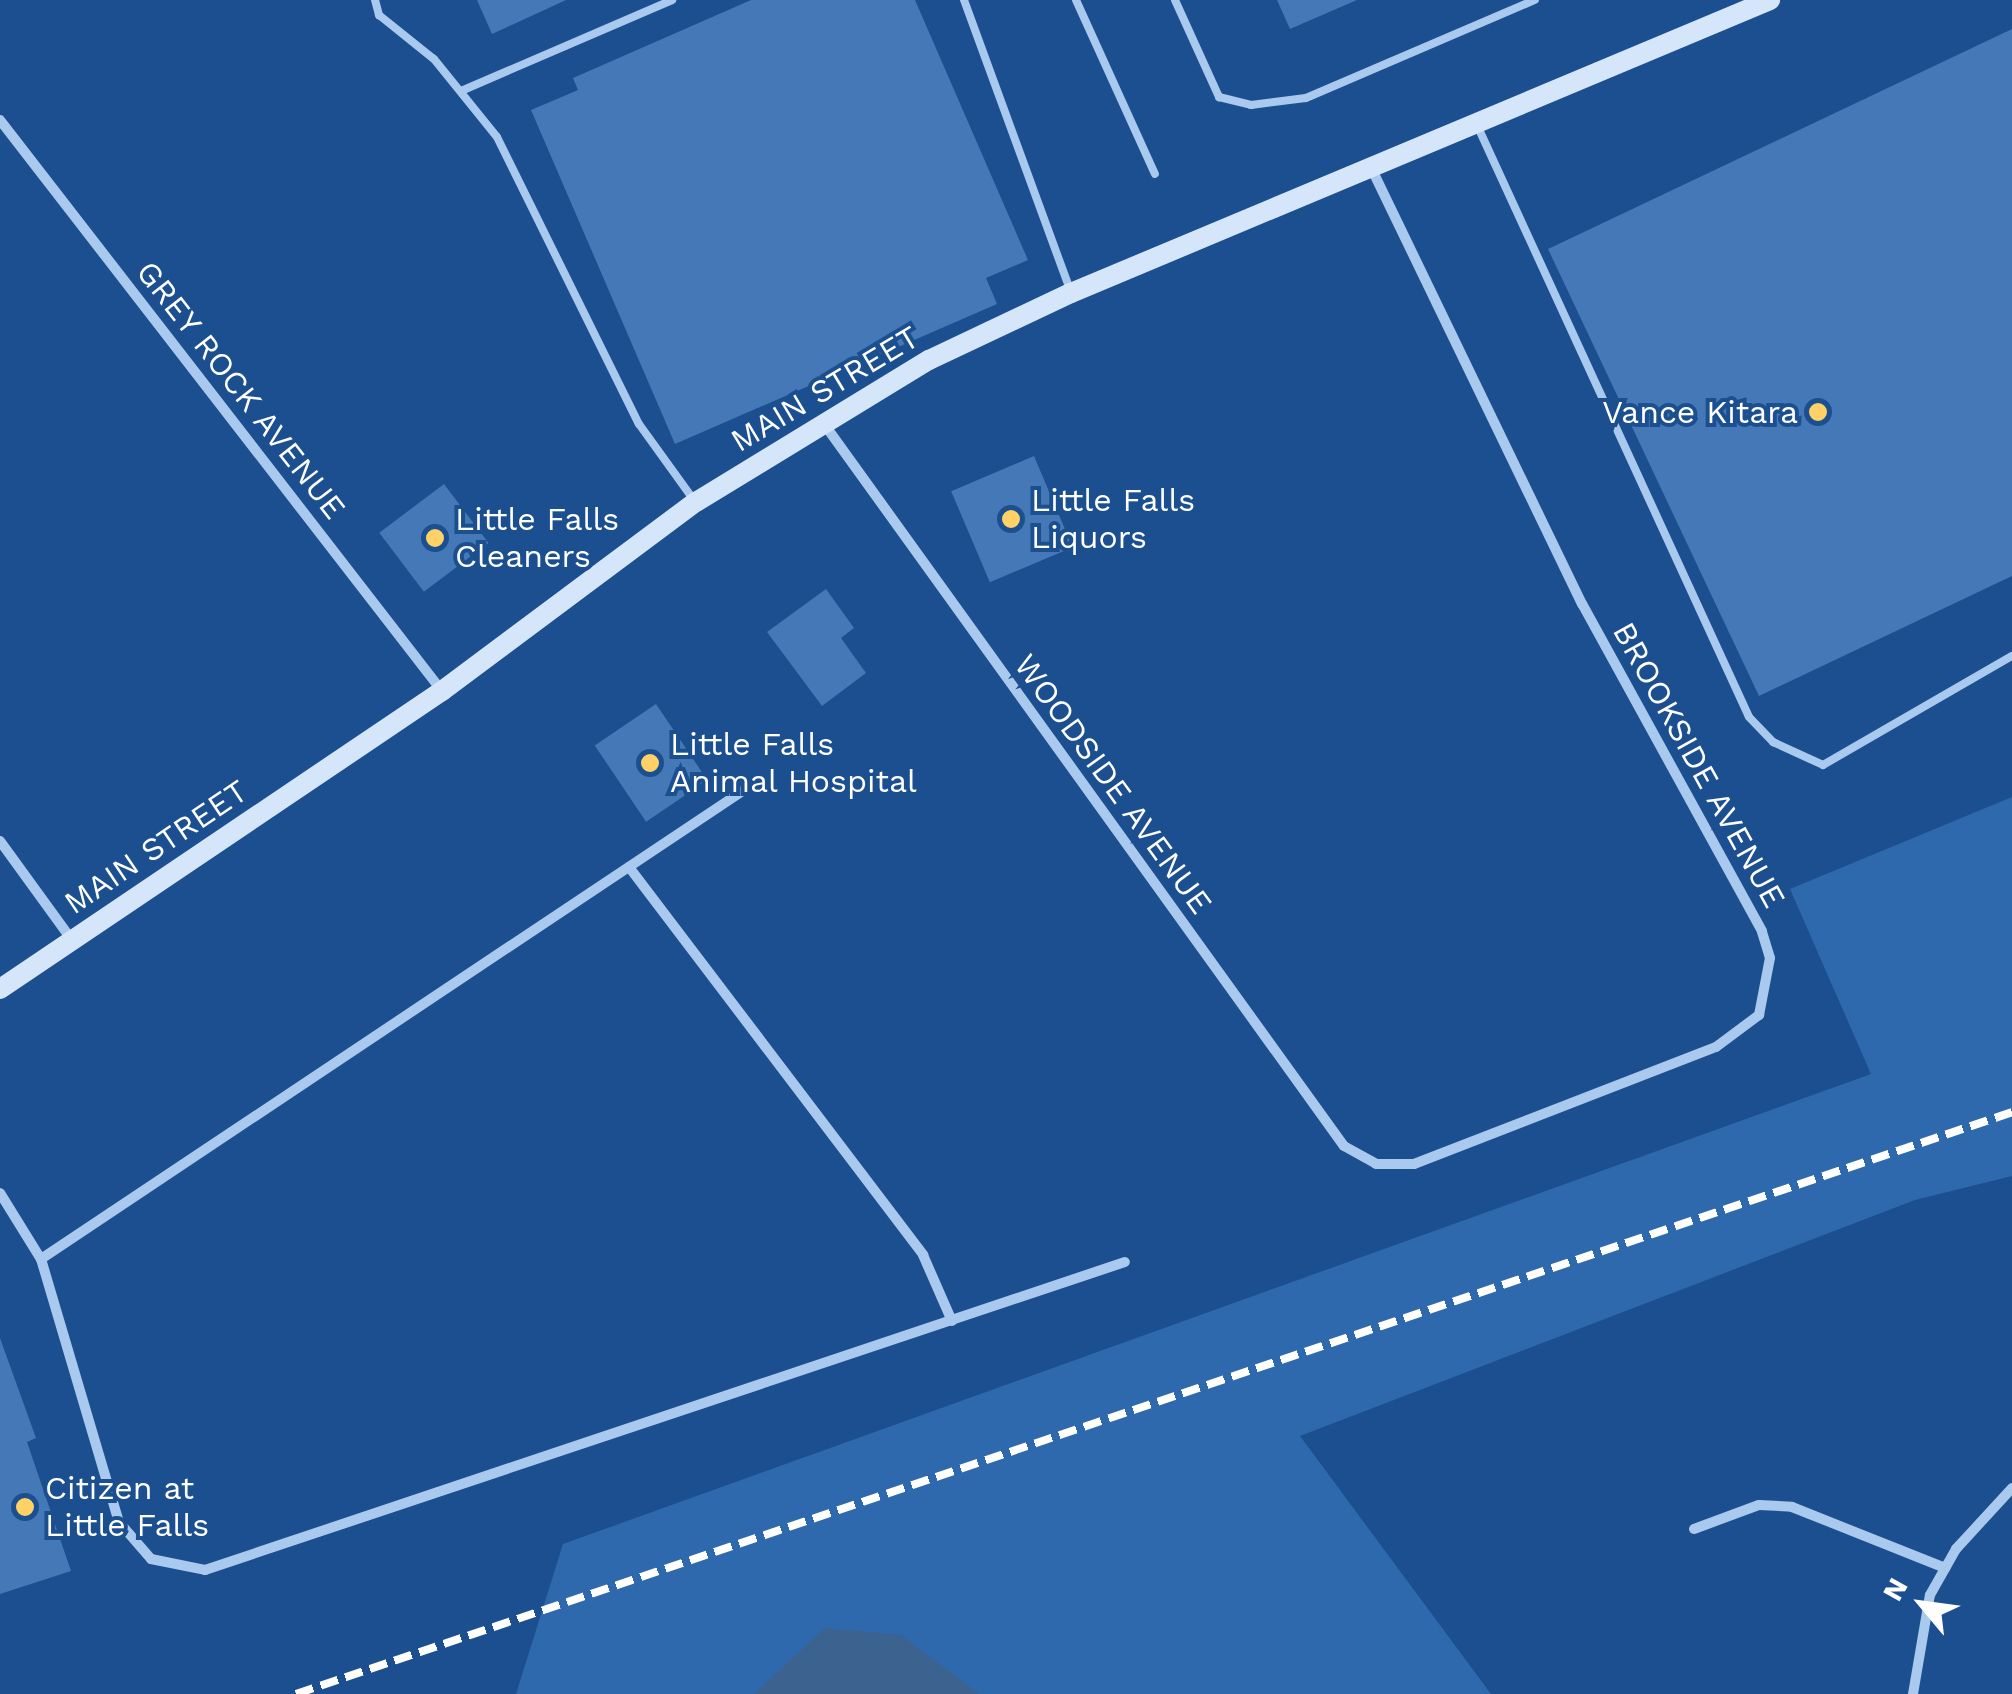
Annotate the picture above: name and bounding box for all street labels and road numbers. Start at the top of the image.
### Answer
street label: GREY ROCK AVENUE [127,252,355,528]
street label: MAIN STREET [724,318,926,460]
street label: BROOKSIDE AVENUE [1604,615,1794,915]
street label: WOODSIDE AVENUE [1006,646,1220,922]
street label: MAIN STREET [57,772,255,922]

